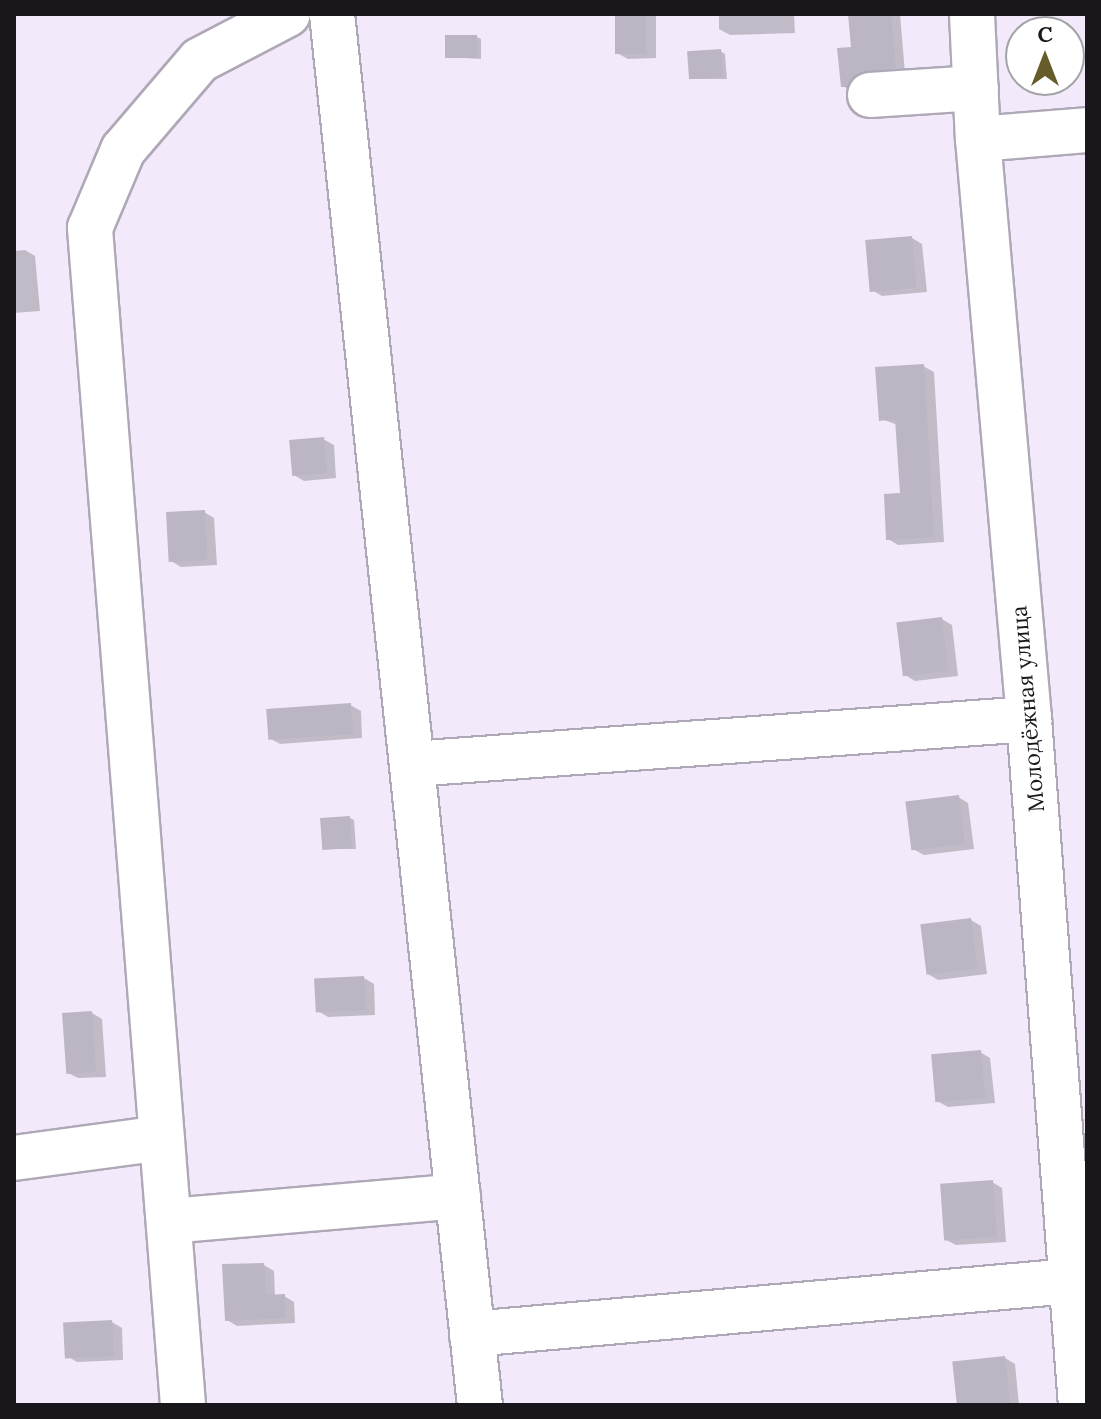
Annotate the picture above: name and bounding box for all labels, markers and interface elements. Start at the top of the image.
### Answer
north arrow [1005,16,1085,96]
text: С [1037,20,1053,48]
street label: Молодёжная улица [1006,605,1050,813]

